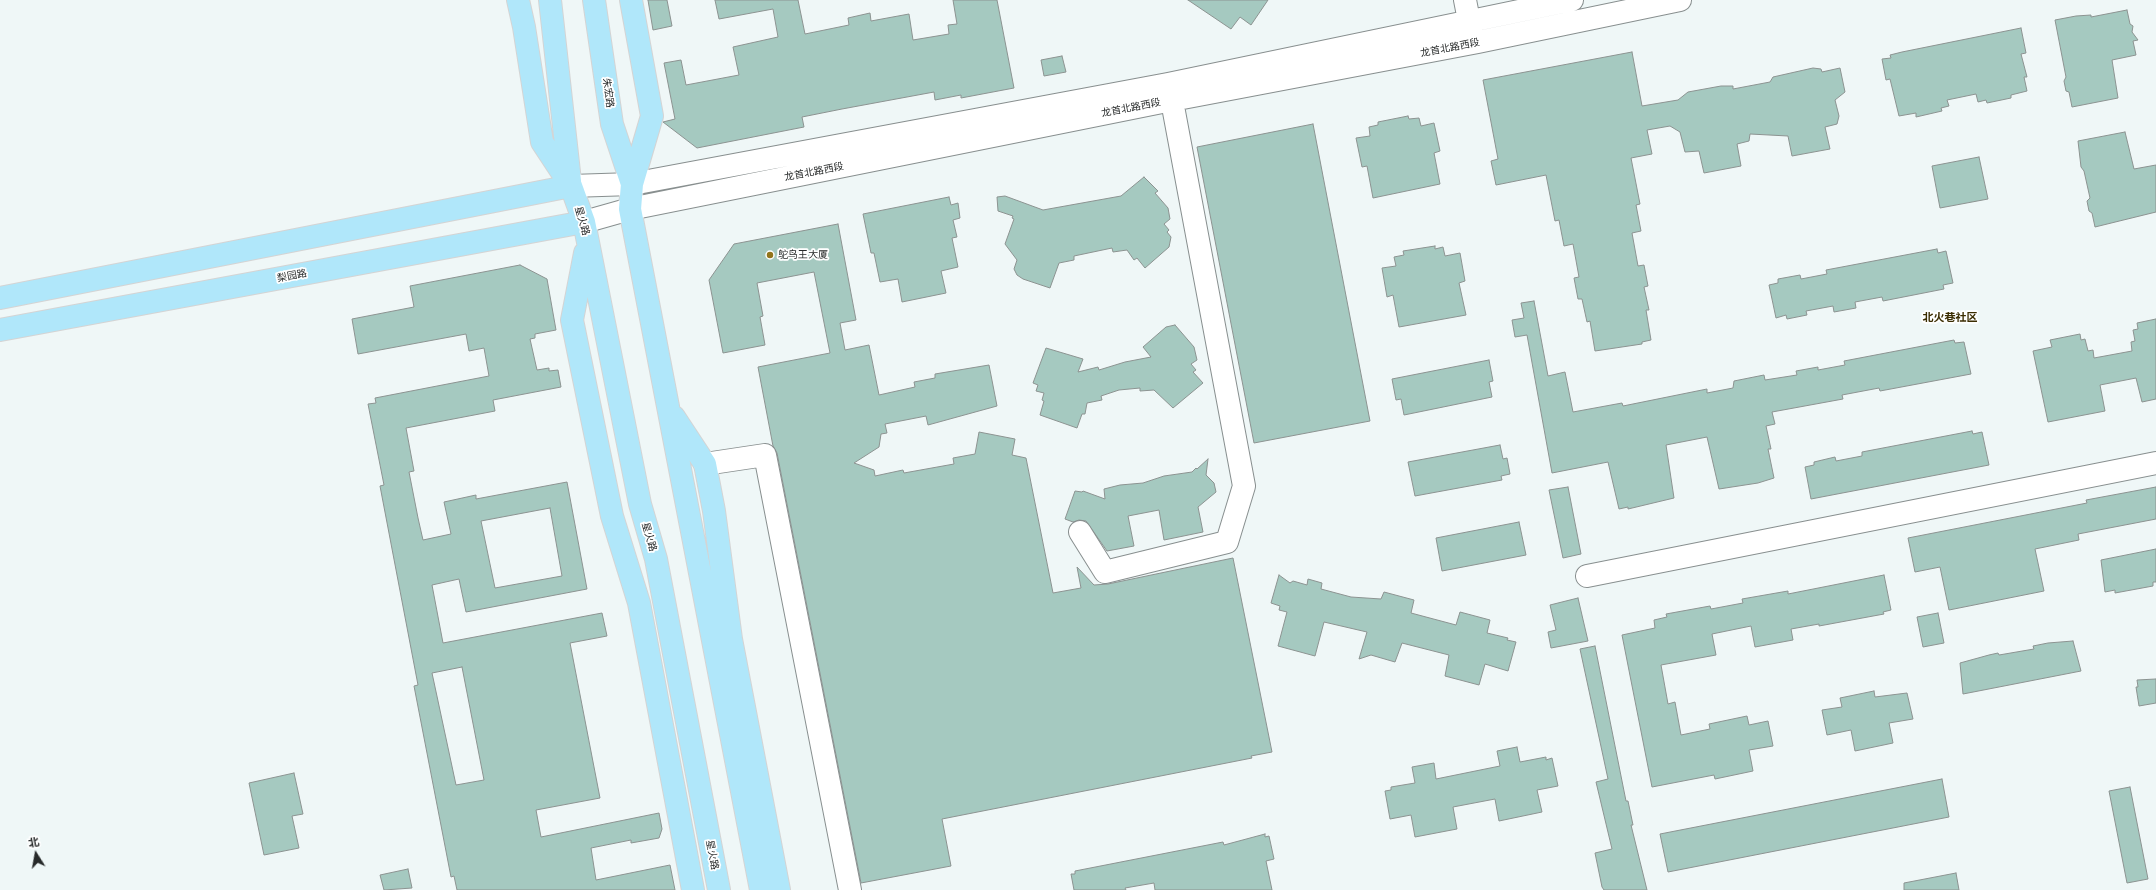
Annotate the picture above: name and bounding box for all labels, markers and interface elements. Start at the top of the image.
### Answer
street label: 龙首北路西段 [1419,36,1481,60]
street label: 朱宏路 [600,77,616,109]
street label: 龙首北路西段 [1100,96,1162,120]
street label: 龙首北路西段 [783,160,845,184]
street label: 星火路 [572,205,592,237]
place label: 鸵鸟王大厦 [778,249,828,261]
marker: 鸵鸟王大厦 [765,250,775,260]
street label: 梨园路 [276,267,308,285]
district label: 北火巷社区 [1923,311,1977,325]
street label: 星火路 [639,521,659,553]
north arrow [16,834,56,874]
text: 北 [27,834,40,850]
street label: 星火路 [703,839,721,871]

